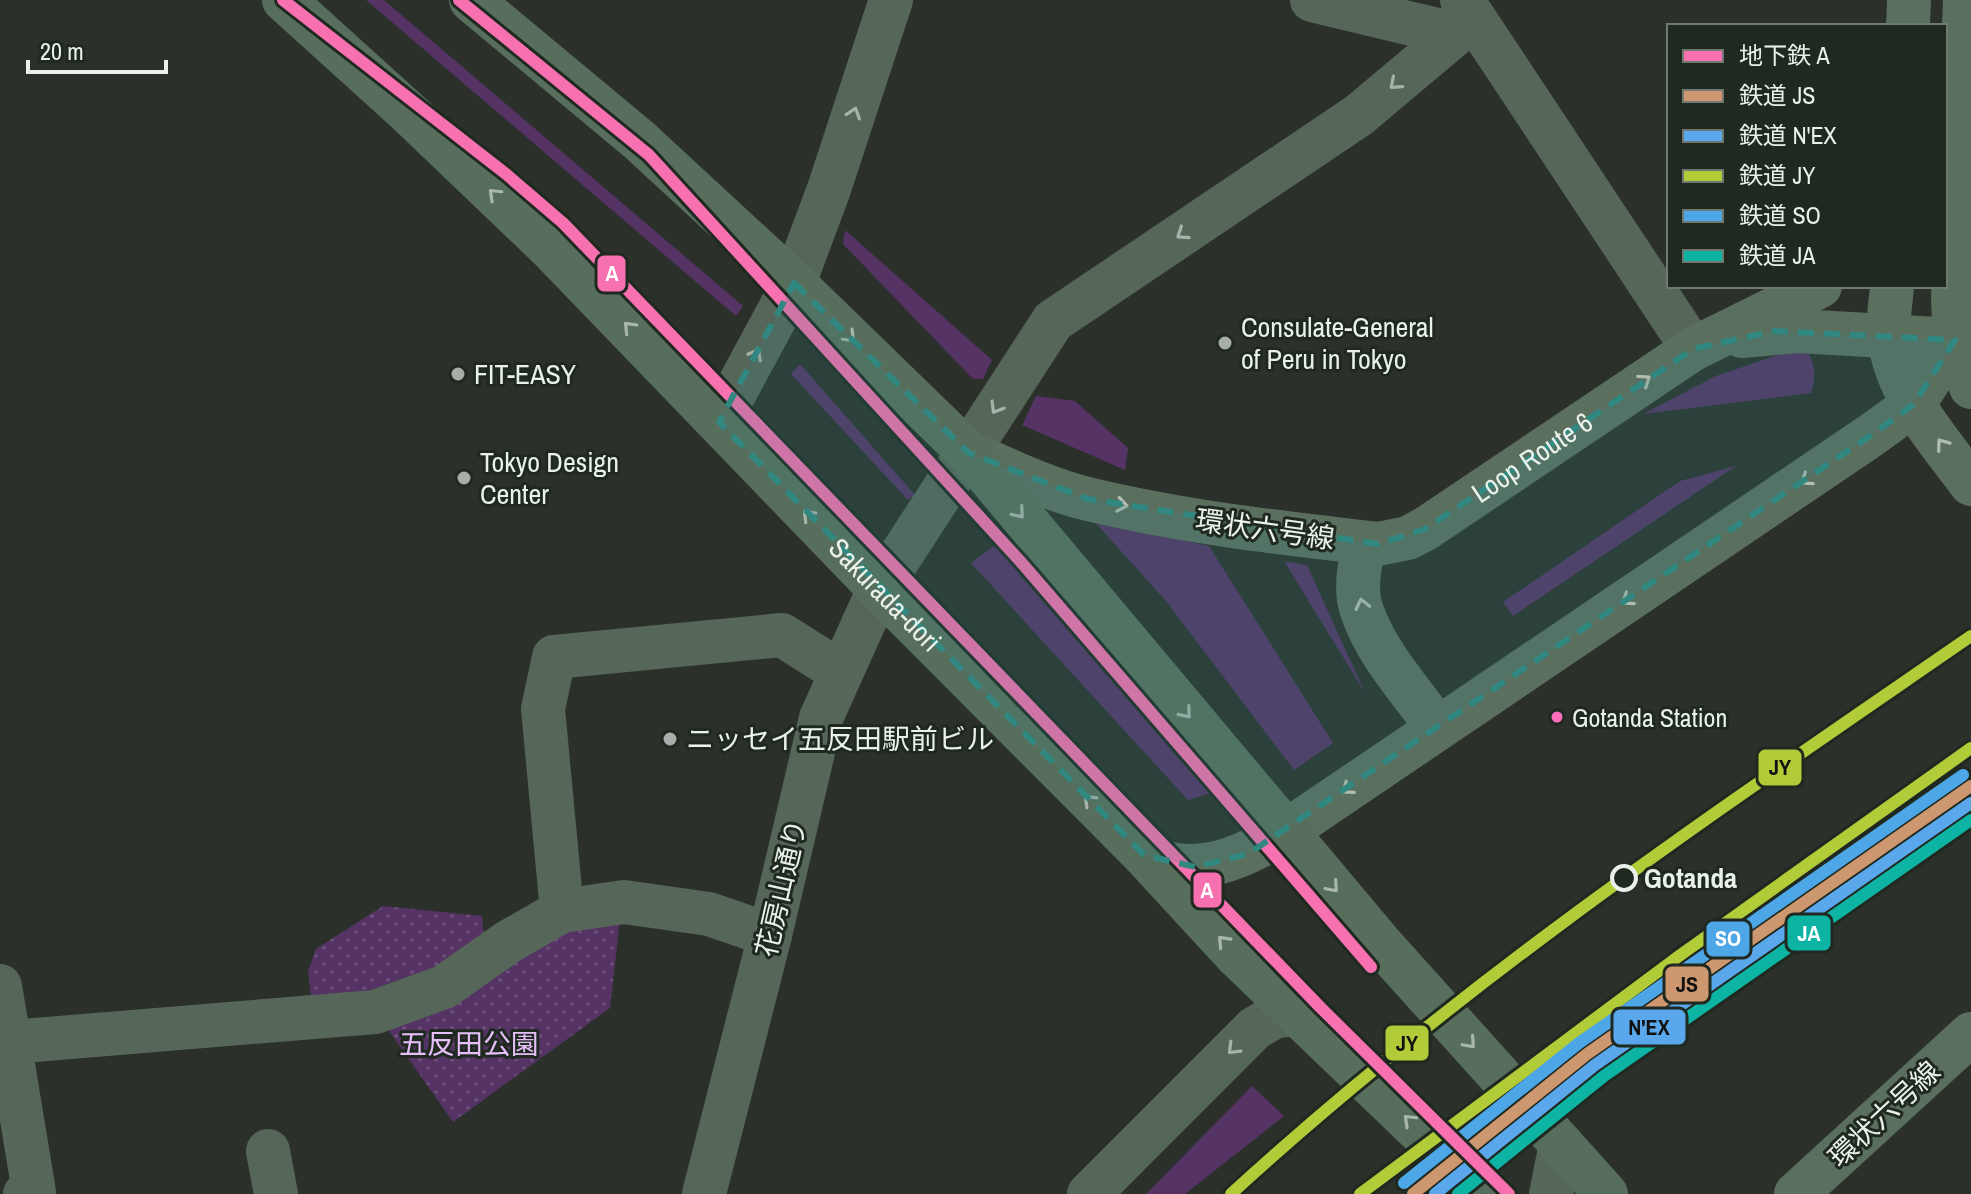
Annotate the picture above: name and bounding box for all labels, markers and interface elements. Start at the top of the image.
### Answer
scale bar [28,24,166,74]
legend [1667,24,1947,288]
text: 20 m [40,35,84,67]
text: 地下鉄 A [1739,39,1830,71]
one-way arrow [1389,75,1404,89]
text: 鉄道 JS [1739,79,1815,111]
one-way arrow [845,107,861,121]
text: 鉄道 N'EX [1739,119,1838,151]
text: 鉄道 JY [1739,159,1815,191]
one-way arrow [489,188,503,203]
text: 鉄道 SO [1739,199,1821,231]
one-way arrow [1177,224,1191,239]
text: 鉄道 JA [1739,239,1816,271]
line badge: A [596,254,627,293]
text: A [605,258,619,288]
place label: Consulate-General of Peru in Tokyo [1241,308,1434,378]
one-way arrow [624,322,638,336]
one-way arrow [841,328,855,342]
marker: Consulate-General of Peru in Tokyo [1216,334,1234,352]
one-way arrow [747,347,762,362]
place label: FIT-EASY [474,355,577,393]
marker: FIT-EASY [449,365,467,383]
one-way arrow [1637,375,1651,390]
one-way arrow [991,399,1006,414]
street label: Loop Route 6 [1464,403,1600,511]
one-way arrow [1937,439,1952,453]
place label: Tokyo Design Center [480,443,619,513]
marker: Tokyo Design Center [455,469,473,487]
one-way arrow [1800,470,1814,485]
one-way arrow [1115,496,1129,513]
street label: 環状六号線 [1193,500,1337,558]
one-way arrow [1009,504,1024,518]
one-way arrow [803,510,817,524]
street label: Sakurada-dori [821,529,950,660]
one-way arrow [1621,590,1636,605]
one-way arrow [1354,597,1371,611]
place label: Gotanda Station [1572,700,1727,735]
one-way arrow [1176,704,1191,718]
marker: Gotanda Station [1549,709,1565,725]
place label: ニッセイ五反田駅前ビル [686,720,994,758]
marker: ニッセイ五反田駅前ビル [661,730,679,748]
line badge: JY [1757,748,1803,787]
text: JY [1769,752,1792,782]
one-way arrow [1342,779,1356,794]
one-way arrow [1084,795,1098,809]
street label: 花房山通り [747,816,815,960]
place label: Gotanda [1644,859,1737,897]
marker: Gotanda [1611,865,1637,891]
line badge: A [1192,871,1223,909]
text: A [1200,875,1214,905]
one-way arrow [1323,878,1338,893]
line badge: JA [1786,914,1832,952]
text: JA [1797,918,1821,948]
line badge: SO [1705,920,1751,958]
text: SO [1715,923,1741,953]
one-way arrow [1219,935,1233,950]
line badge: JS [1664,965,1710,1003]
text: JS [1676,969,1698,999]
line badge: N'EX [1612,1008,1687,1046]
text: N'EX [1628,1012,1671,1042]
line badge: JY [1384,1024,1430,1062]
park label: 五反田公園 [399,1025,539,1063]
text: JY [1396,1028,1419,1058]
one-way arrow [1460,1033,1474,1048]
one-way arrow [1228,1040,1242,1054]
street label: 環状六号線 [1820,1052,1948,1176]
one-way arrow [1404,1115,1418,1130]

